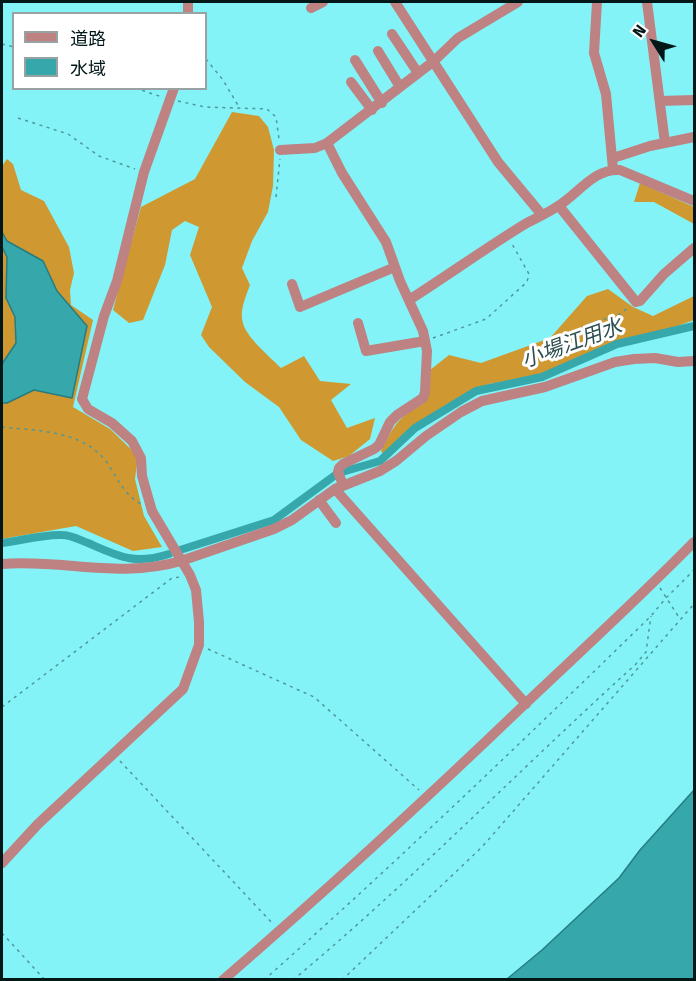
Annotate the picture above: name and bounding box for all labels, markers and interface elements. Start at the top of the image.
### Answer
legend [12,12,207,90]
north arrow [624,12,684,72]
text: N [628,21,650,41]
text: 道路 [70,28,106,50]
text: 水域 [70,58,106,80]
water label: 小場江用水 [518,314,626,374]

